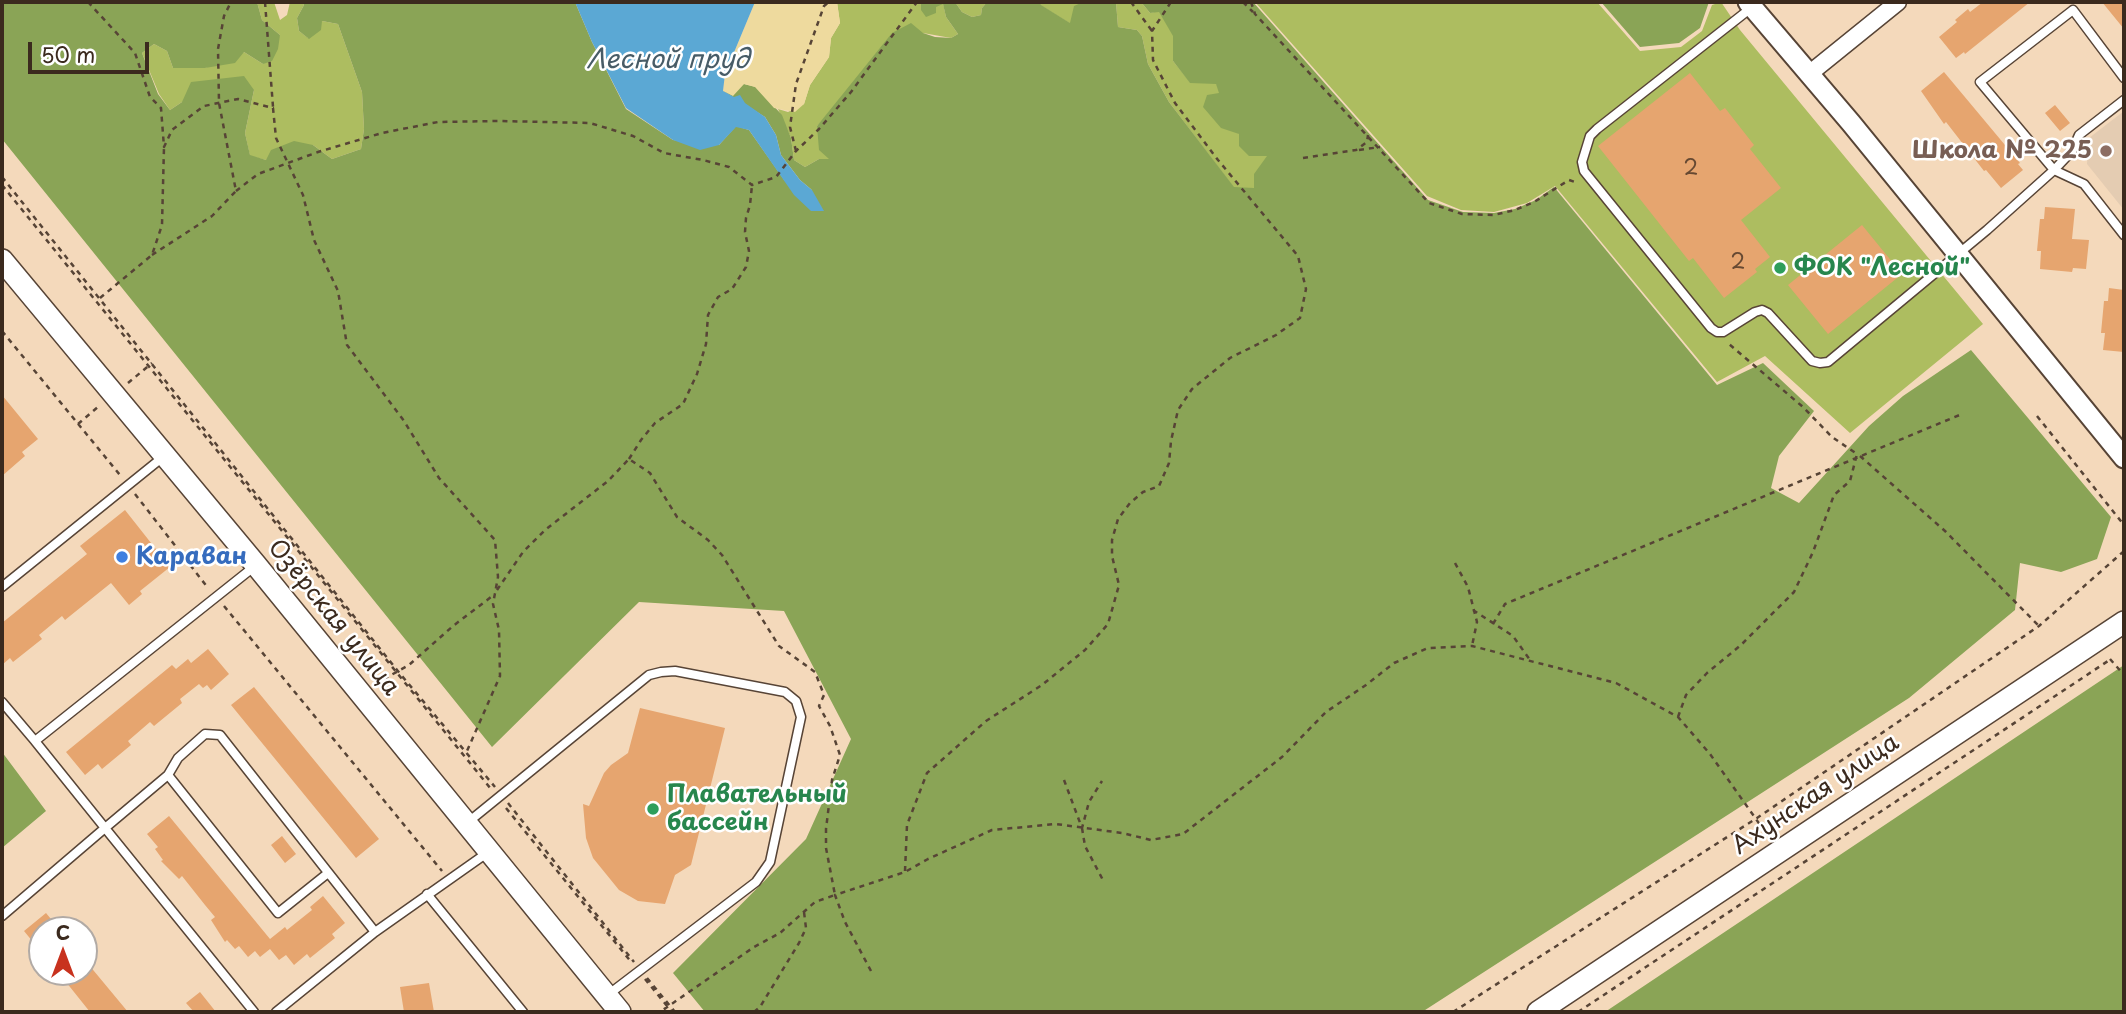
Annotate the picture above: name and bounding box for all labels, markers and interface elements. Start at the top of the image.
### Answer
scale bar [32,28,152,72]
text: 50 m [41,38,95,70]
water label: Лесной пруд [586,45,750,77]
place label: Школа № 225 [1912,137,2092,165]
marker: Школа № 225 [2098,143,2114,159]
house number: 2 [1684,156,1698,182]
house number: 2 [1731,250,1745,276]
place label: ФОК "Лесной" [1794,254,1970,282]
marker: ФОК "Лесной" [1772,260,1788,276]
street label: Озёрская улица [261,534,405,702]
place label: Караван [136,543,247,571]
marker: Караван [114,549,130,565]
street label: Ахунская улица [1727,729,1905,861]
place label: Плавательный бассейн [667,781,847,837]
marker: Плавательный бассейн [645,801,661,817]
north arrow [28,916,98,986]
text: С [56,918,70,946]

